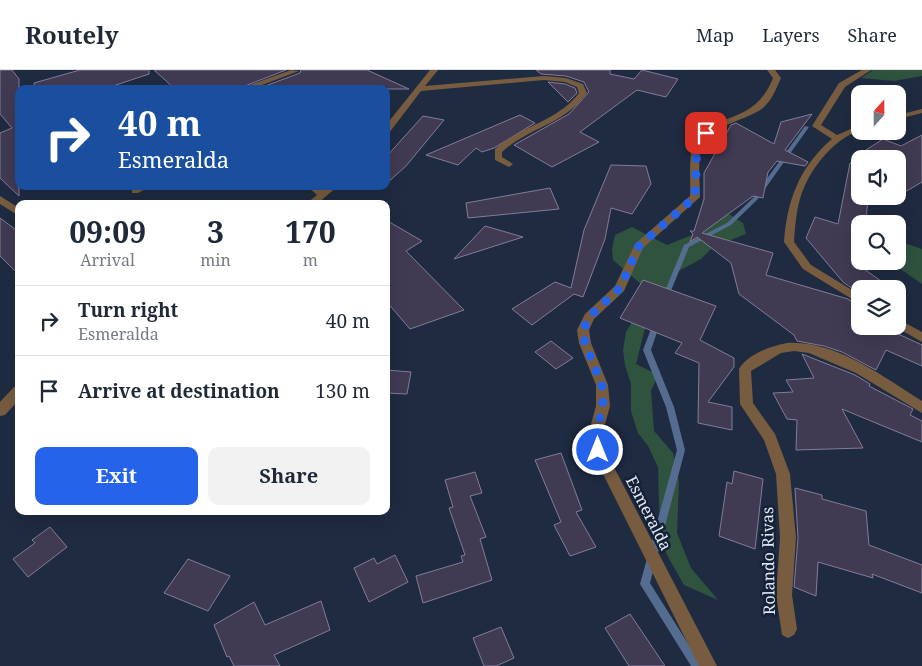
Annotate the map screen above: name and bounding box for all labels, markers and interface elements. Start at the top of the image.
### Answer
text: Routely [25,18,119,51]
text: Map [696,23,734,47]
text: Layers [762,23,820,47]
text: Share [848,23,897,47]
north arrow [851,85,906,140]
map controls [851,85,906,335]
text: 40 m [118,99,201,146]
icon: right [35,105,100,170]
pin [685,112,727,154]
icon: arrive [692,119,720,147]
text: Esmeralda [118,144,229,174]
button: sound [851,150,906,205]
text: 09:09 [69,211,146,252]
text: 3 [207,211,224,252]
text: 170 [285,211,336,252]
button: search [851,215,906,270]
text: Arrival [80,249,135,271]
text: min [200,249,231,271]
text: m [303,249,318,271]
button: layers [851,280,906,335]
text: Turn right [78,297,178,323]
icon: right [35,307,63,335]
text: 40 m [326,308,370,334]
text: Esmeralda [78,323,159,345]
icon: arrive [35,377,63,405]
text: Arrive at destination [78,378,280,404]
text: 130 m [315,378,370,404]
position arrow [571,423,623,475]
button: Exit [35,447,198,505]
button: Share [208,447,370,505]
street label: Esmeralda [621,472,677,554]
street label: Rolando Rivas [756,507,780,615]

